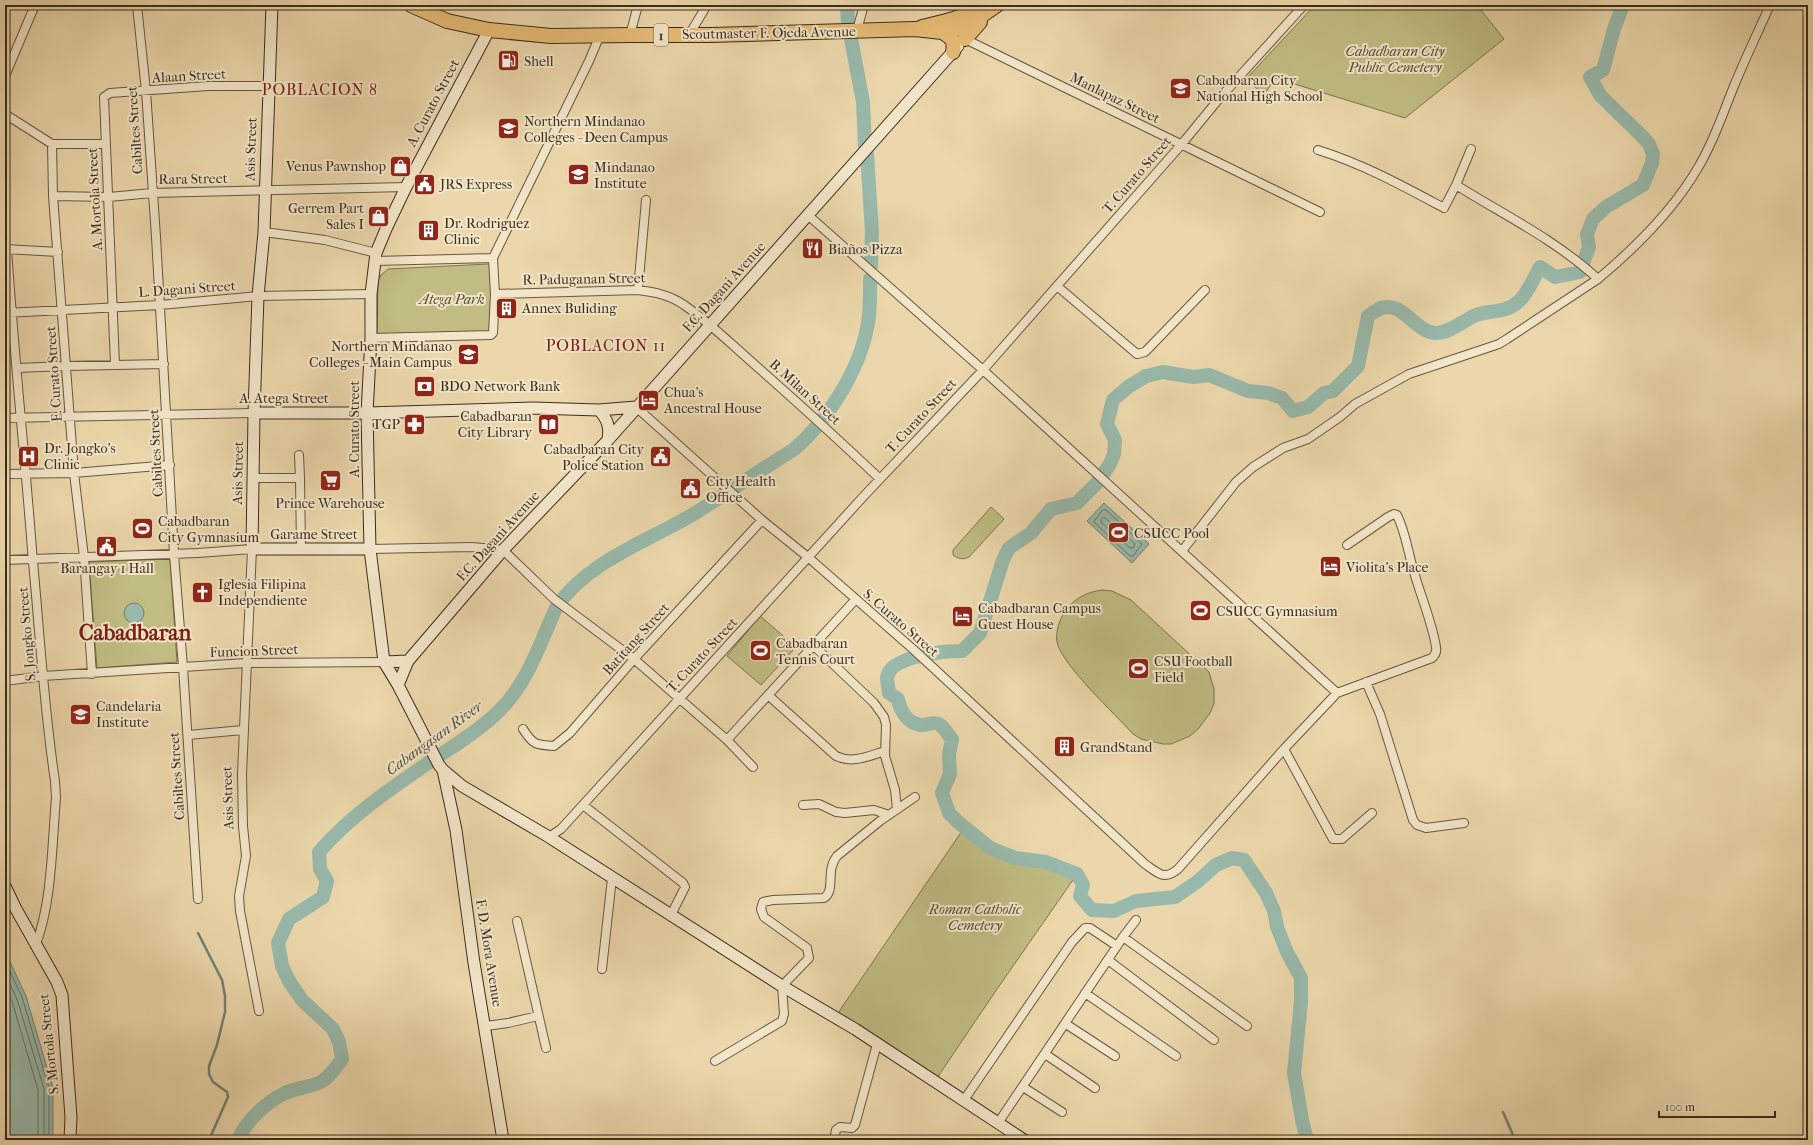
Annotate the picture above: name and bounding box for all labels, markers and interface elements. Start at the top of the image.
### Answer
street label: Scoutmaster F. Ojeda Avenue [682,23,856,43]
road number: 1 [654,24,668,46]
park label: Cabadbaran City Public Cemetery [1345,43,1446,76]
fuel station icon: Shell [496,48,522,74]
place label: Shell [524,53,554,70]
street label: A. Curato Street [402,56,463,151]
street label: Alaan Street [151,66,226,86]
street label: Manlapaz Street [1067,69,1163,127]
place label: Cabadbaran City National High School [1196,72,1323,105]
school or university icon: Cabadbaran City National High School [1167,75,1193,101]
district label: POBLACION 8 [262,80,378,99]
street label: Cabiltes Street [123,85,147,175]
place label: Northern Mindanao Colleges - Deen Campus [524,113,668,146]
school or university icon: Northern Mindanao Colleges - Deen Campus [496,116,522,142]
street label: Asis Street [241,117,261,182]
street label: T. Curato Street [1099,133,1175,217]
street label: A. Mortola Street [84,147,106,252]
shop icon: Venus Pawnshop [388,153,414,179]
place label: Venus Pawnshop [285,158,386,175]
place label: Mindanao Institute [594,159,655,192]
school or university icon: Mindanao Institute [566,162,592,188]
street label: Rara Street [158,170,228,188]
public building icon: JRS Express [411,171,437,197]
place label: JRS Express [439,176,512,193]
place label: Gerrem Part Sales I [288,200,365,233]
shop icon: Gerrem Part Sales I [366,203,392,229]
place label: Dr. Rodriguez Clinic [444,215,529,248]
building icon: Dr. Rodriguez Clinic [415,218,441,244]
restaurant icon: Biaños Pizza [799,236,825,262]
street label: F.C. Dagani Avenue [679,238,769,336]
place label: Biaños Pizza [828,241,903,258]
street label: R. Paduganan Street [522,269,646,289]
street label: L. Dagani Street [138,277,236,301]
park label: Atega Park [417,291,485,308]
building icon: Annex Buliding [494,295,520,321]
place label: Annex Buliding [521,300,617,317]
street label: E. Curato Street [42,325,66,423]
district label: POBLACION 11 [546,336,666,355]
place label: Northern Mindanao Colleges - Main Campus [309,338,452,371]
school or university icon: Northern Mindanao Colleges - Main Campus [455,341,481,367]
street label: B. Milan Street [766,356,844,428]
bank icon: BDO Network Bank [411,373,437,399]
street label: T. Curato Street [882,375,960,457]
place label: BDO Network Bank [440,378,561,395]
street label: A. Curato Street [346,381,363,478]
place label: Chua's Ancestral House [663,384,762,417]
hotel icon: Chua's Ancestral House [635,387,661,413]
street label: A. Atega Street [238,390,329,407]
place label: Cabadbaran City Library [458,408,533,441]
street label: Cabiltes Street [145,409,167,497]
pharmacy icon: TGP [402,411,428,437]
library icon: Cabadbaran City Library [535,411,561,437]
place label: TGP [372,416,401,433]
place label: Dr. Jongko's Clinic [44,440,116,473]
street label: Asis Street [229,441,247,506]
place label: Cabadbaran City Police Station [543,441,645,474]
hospital icon: Dr. Jongko's Clinic [16,443,42,469]
public building icon: Cabadbaran City Police Station [647,444,673,470]
supermarket icon: Prince Warehouse [317,468,343,494]
place label: City Health Office [706,473,776,506]
public building icon: City Health Office [677,476,703,502]
street label: F.C. Dagani Avenue [453,487,543,585]
place label: Prince Warehouse [275,495,385,512]
place label: Cabadbaran City Gymnasium [158,513,259,546]
sports icon: Cabadbaran City Gymnasium [130,516,156,542]
sports icon: CSUCC Pool [1105,520,1131,546]
place label: CSUCC Pool [1134,525,1210,542]
street label: Garame Street [270,526,358,543]
public building icon: Barangay 1 Hall [94,533,120,559]
hotel icon: Violita's Place [1317,554,1343,580]
place label: Violita's Place [1345,559,1428,576]
place label: Barangay 1 Hall [60,560,154,577]
place label: Iglesia Filipina Independiente [218,576,307,609]
church icon: Iglesia Filipina Independiente [189,579,215,605]
street label: S. Curato Street [860,585,942,661]
street label: S. Jongko Street [14,586,40,682]
sports icon: CSUCC Gymnasium [1188,598,1214,624]
street label: Batitang Street [599,599,673,679]
place label: Cabadbaran Campus Guest House [978,600,1101,633]
hotel icon: Cabadbaran Campus Guest House [950,603,976,629]
place label: CSUCC Gymnasium [1216,603,1338,620]
street label: T. Curato Street [663,614,741,696]
district label: Cabadbaran [79,620,192,646]
place label: Cabadbaran Tennis Court [776,635,855,668]
sports icon: Cabadbaran Tennis Court [748,638,774,664]
street label: Funcion Street [209,641,299,661]
place label: CSU Football Field [1154,653,1233,686]
sports icon: CSU Football Field [1126,656,1152,682]
water label: Cabangasan River [382,696,487,779]
place label: Candelaria Institute [96,698,162,731]
school or university icon: Candelaria Institute [67,701,93,727]
street label: Cabiltes Street [165,731,189,821]
building icon: GrandStand [1051,734,1077,760]
place label: GrandStand [1080,739,1153,756]
street label: Asis Street [218,766,238,831]
street label: F. D. Mora Avenue [472,898,506,1008]
park label: Roman Catholic Cemetery [928,901,1022,934]
street label: S. Mortola Street [35,993,63,1095]
scale bar [1659,1093,1775,1119]
text: 100 m [1665,1100,1695,1114]

